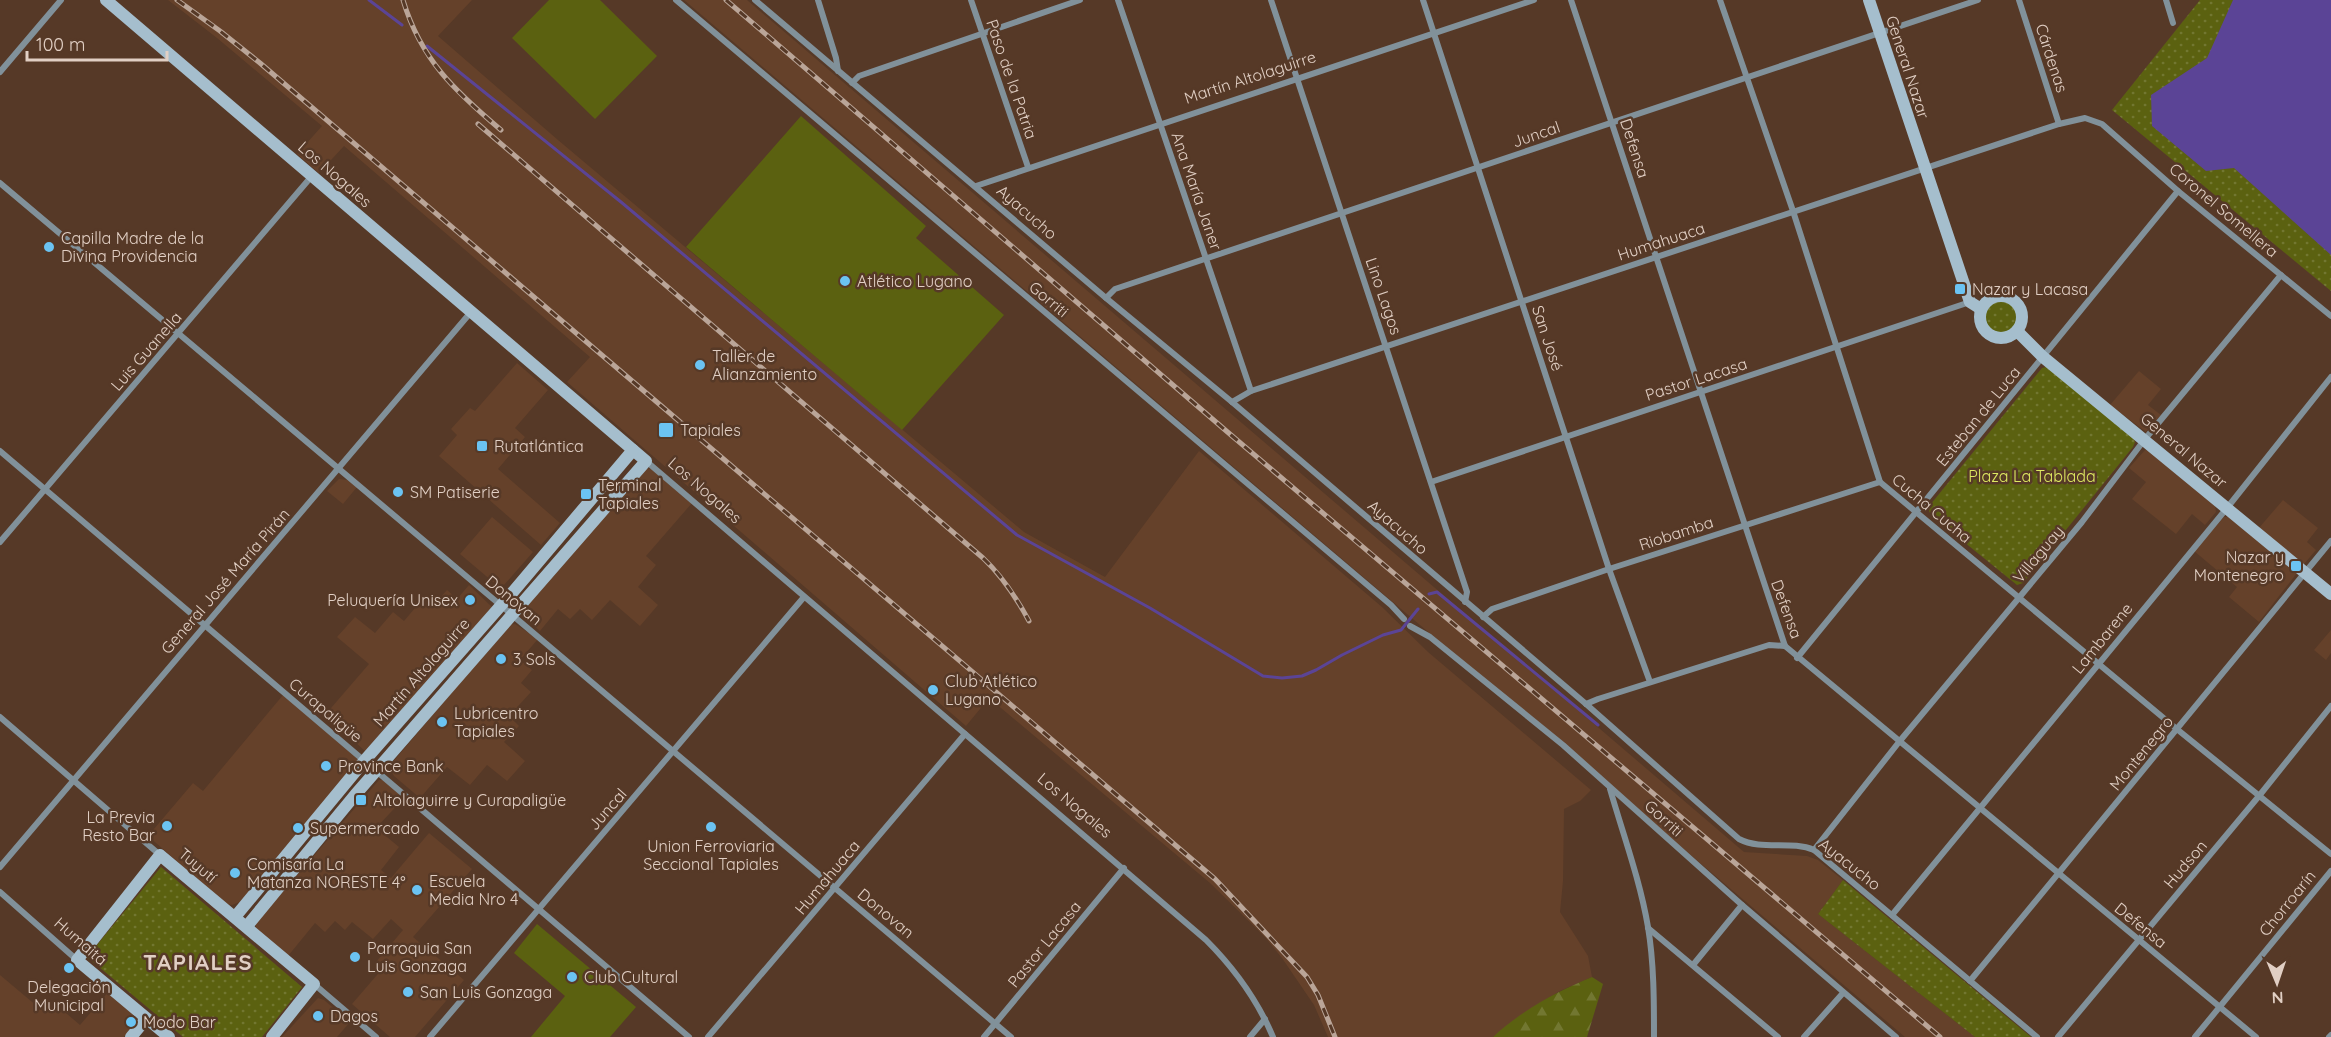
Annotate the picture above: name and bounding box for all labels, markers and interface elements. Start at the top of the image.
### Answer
street label: General Nazar [1882,13,1934,121]
street label: Paso de la Patria [982,16,1042,142]
street label: Cárdenas [2031,21,2073,95]
scale bar [27,24,166,62]
text: 100 m [36,33,85,56]
street label: Martín Altolaguirre [1182,46,1318,108]
street label: Defensa [1616,116,1654,180]
street label: Juncal [1509,117,1563,151]
street label: Ana María Janer [1167,129,1227,253]
street label: Los Nogales [294,137,376,211]
street label: Coronel Somellera [2165,159,2283,261]
street label: Ayacucho [993,180,1061,244]
street label: Humahuaca [1615,217,1707,265]
place label: Capilla Madre de la Divina Providencia [61,228,204,266]
marker: Capilla Madre de la Divina Providencia [42,240,56,254]
street label: Lino Lagos [1361,255,1407,337]
place label: Atlético Lugano [857,271,972,291]
marker: Atlético Lugano [838,274,852,288]
street label: Gorriti [1025,277,1073,321]
place label: Nazar y Lacasa [1972,279,2088,299]
marker: Nazar y Lacasa [1953,282,1967,296]
street label: San José [1528,303,1568,373]
street label: Luis Guanella [106,307,186,395]
place label: Taller de Alianzamiento [712,346,817,384]
street label: Pastor Lacasa [1643,353,1749,405]
marker: Taller de Alianzamiento [693,358,707,372]
street label: Esteban de Luca [1932,362,2024,470]
street label: General Nazar [2137,408,2231,492]
place label: Tapiales [680,420,741,440]
marker: Tapiales [657,421,675,439]
place label: Rutatlántica [494,436,584,456]
marker: Rutatlántica [475,439,489,453]
street label: Los Nogales [664,453,746,527]
park label: Plaza La Tablada [1968,466,2096,486]
street label: Cucha Cucha [1888,469,1976,547]
place label: Terminal Tapiales [598,475,662,513]
place label: SM Patiserie [410,482,500,502]
marker: SM Patiserie [391,485,405,499]
marker: Terminal Tapiales [579,487,593,501]
street label: Ayacucho [1364,495,1432,559]
street label: General José María Pirán [156,504,294,658]
street label: Riobamba [1636,512,1716,554]
street label: Villaguay [2008,521,2068,587]
place label: Nazar y Montenegro [2194,547,2284,585]
marker: Nazar y Montenegro [2289,559,2303,573]
street label: Donovan [482,571,546,629]
street label: Defensa [1767,577,1807,641]
place label: Peluquería Unisex [327,590,458,610]
marker: Peluquería Unisex [463,593,477,607]
street label: Lambarene [2067,599,2137,677]
street label: Martín Altolaguirre [368,614,474,730]
place label: 3 Sols [513,649,556,669]
marker: 3 Sols [494,652,508,666]
place label: Club Atlético Lugano [945,671,1037,709]
street label: Curapaligüe [285,674,367,746]
marker: Club Atlético Lugano [926,683,940,697]
place label: Lubricentro Tapiales [454,703,538,741]
street label: Montenegro [2105,712,2177,794]
marker: Lubricentro Tapiales [435,715,449,729]
place label: Province Bank [338,756,444,776]
marker: Province Bank [319,759,333,773]
street label: Los Nogales [1034,768,1116,842]
street label: Juncal [583,784,631,834]
place label: Altolaguirre y Curapaligüe [373,790,566,810]
marker: Altolaguirre y Curapaligüe [354,793,368,807]
street label: Gorriti [1640,795,1688,841]
place label: La Previa Resto Bar [82,807,155,845]
place label: Supermercado [310,818,420,838]
marker: La Previa Resto Bar [160,819,174,833]
marker: Union Ferroviaria Seccional Tapiales [704,820,718,834]
marker: Supermercado [291,821,305,835]
street label: Ayacucho [1815,834,1885,894]
place label: Union Ferroviaria Seccional Tapiales [643,836,779,874]
street label: Humahuaca [790,836,864,918]
street label: Hudson [2159,836,2211,892]
street label: Tuyutí [175,843,222,887]
place label: Comisaría La Matanza NORESTE 4° [247,854,406,892]
marker: Comisaría La Matanza NORESTE 4° [228,866,242,880]
street label: Chorroarín [2254,866,2320,940]
place label: Escuela Media Nro 4 [429,871,518,909]
marker: Escuela Media Nro 4 [410,883,424,897]
street label: Donovan [854,884,918,942]
street label: Pastor Lacasa [1003,897,1085,991]
street label: Defensa [2111,898,2171,952]
street label: Humaitá [50,913,112,969]
place label: Parroquia San Luis Gonzaga [367,938,472,976]
district label: TAPIALES [143,948,253,976]
marker: Parroquia San Luis Gonzaga [348,950,362,964]
north arrow [2247,953,2307,1013]
marker: Delegación Municipal [62,961,76,975]
place label: Club Cultural [584,967,678,987]
marker: Club Cultural [565,970,579,984]
place label: Delegación Municipal [27,977,111,1015]
place label: San Luis Gonzaga [420,982,552,1002]
marker: San Luis Gonzaga [401,985,415,999]
text: N [2271,988,2284,1008]
place label: Dagos [330,1006,378,1026]
marker: Dagos [311,1009,325,1023]
place label: Modo Bar [143,1012,216,1032]
marker: Modo Bar [124,1015,138,1029]

